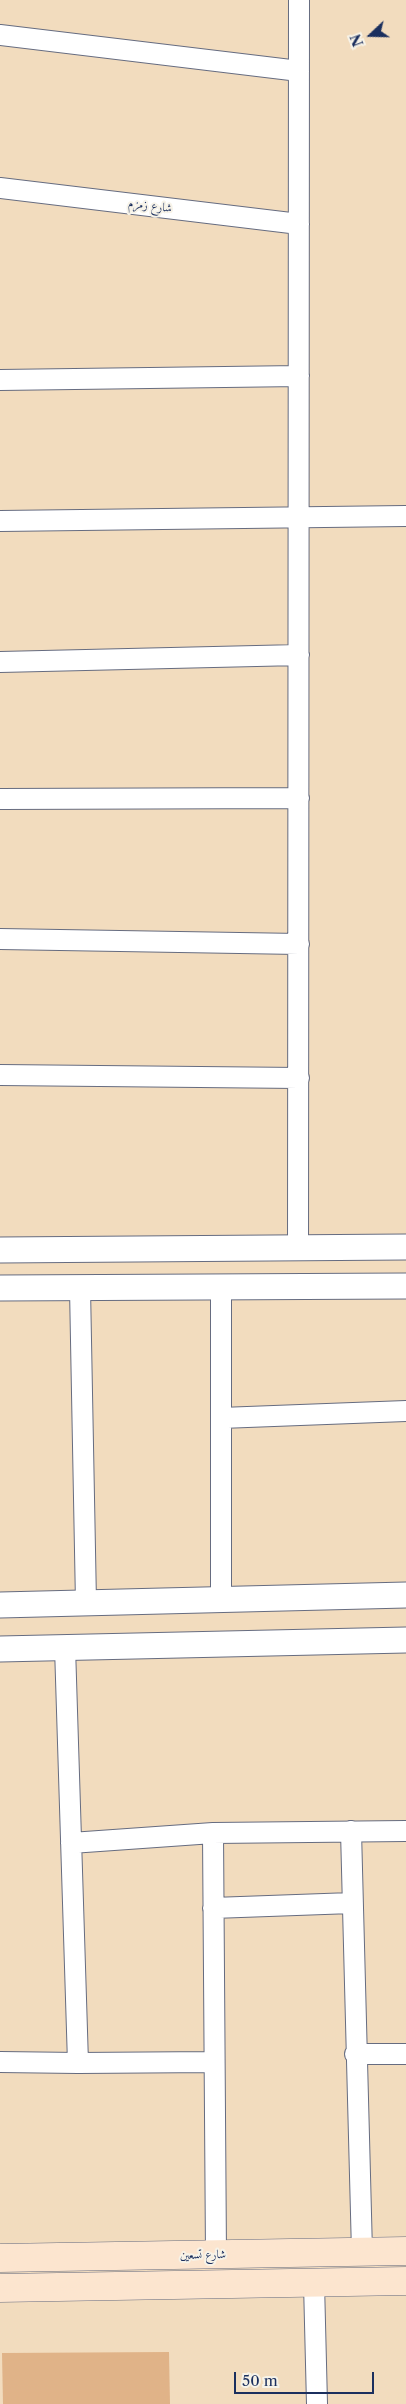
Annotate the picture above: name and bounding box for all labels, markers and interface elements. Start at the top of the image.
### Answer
north arrow [346,10,396,60]
text: N [346,31,368,49]
street label: شارع زمزم [127,196,173,216]
street label: شارع تسعين [180,2247,226,2263]
scale bar [236,2362,376,2394]
text: 50 m [242,2371,278,2390]

